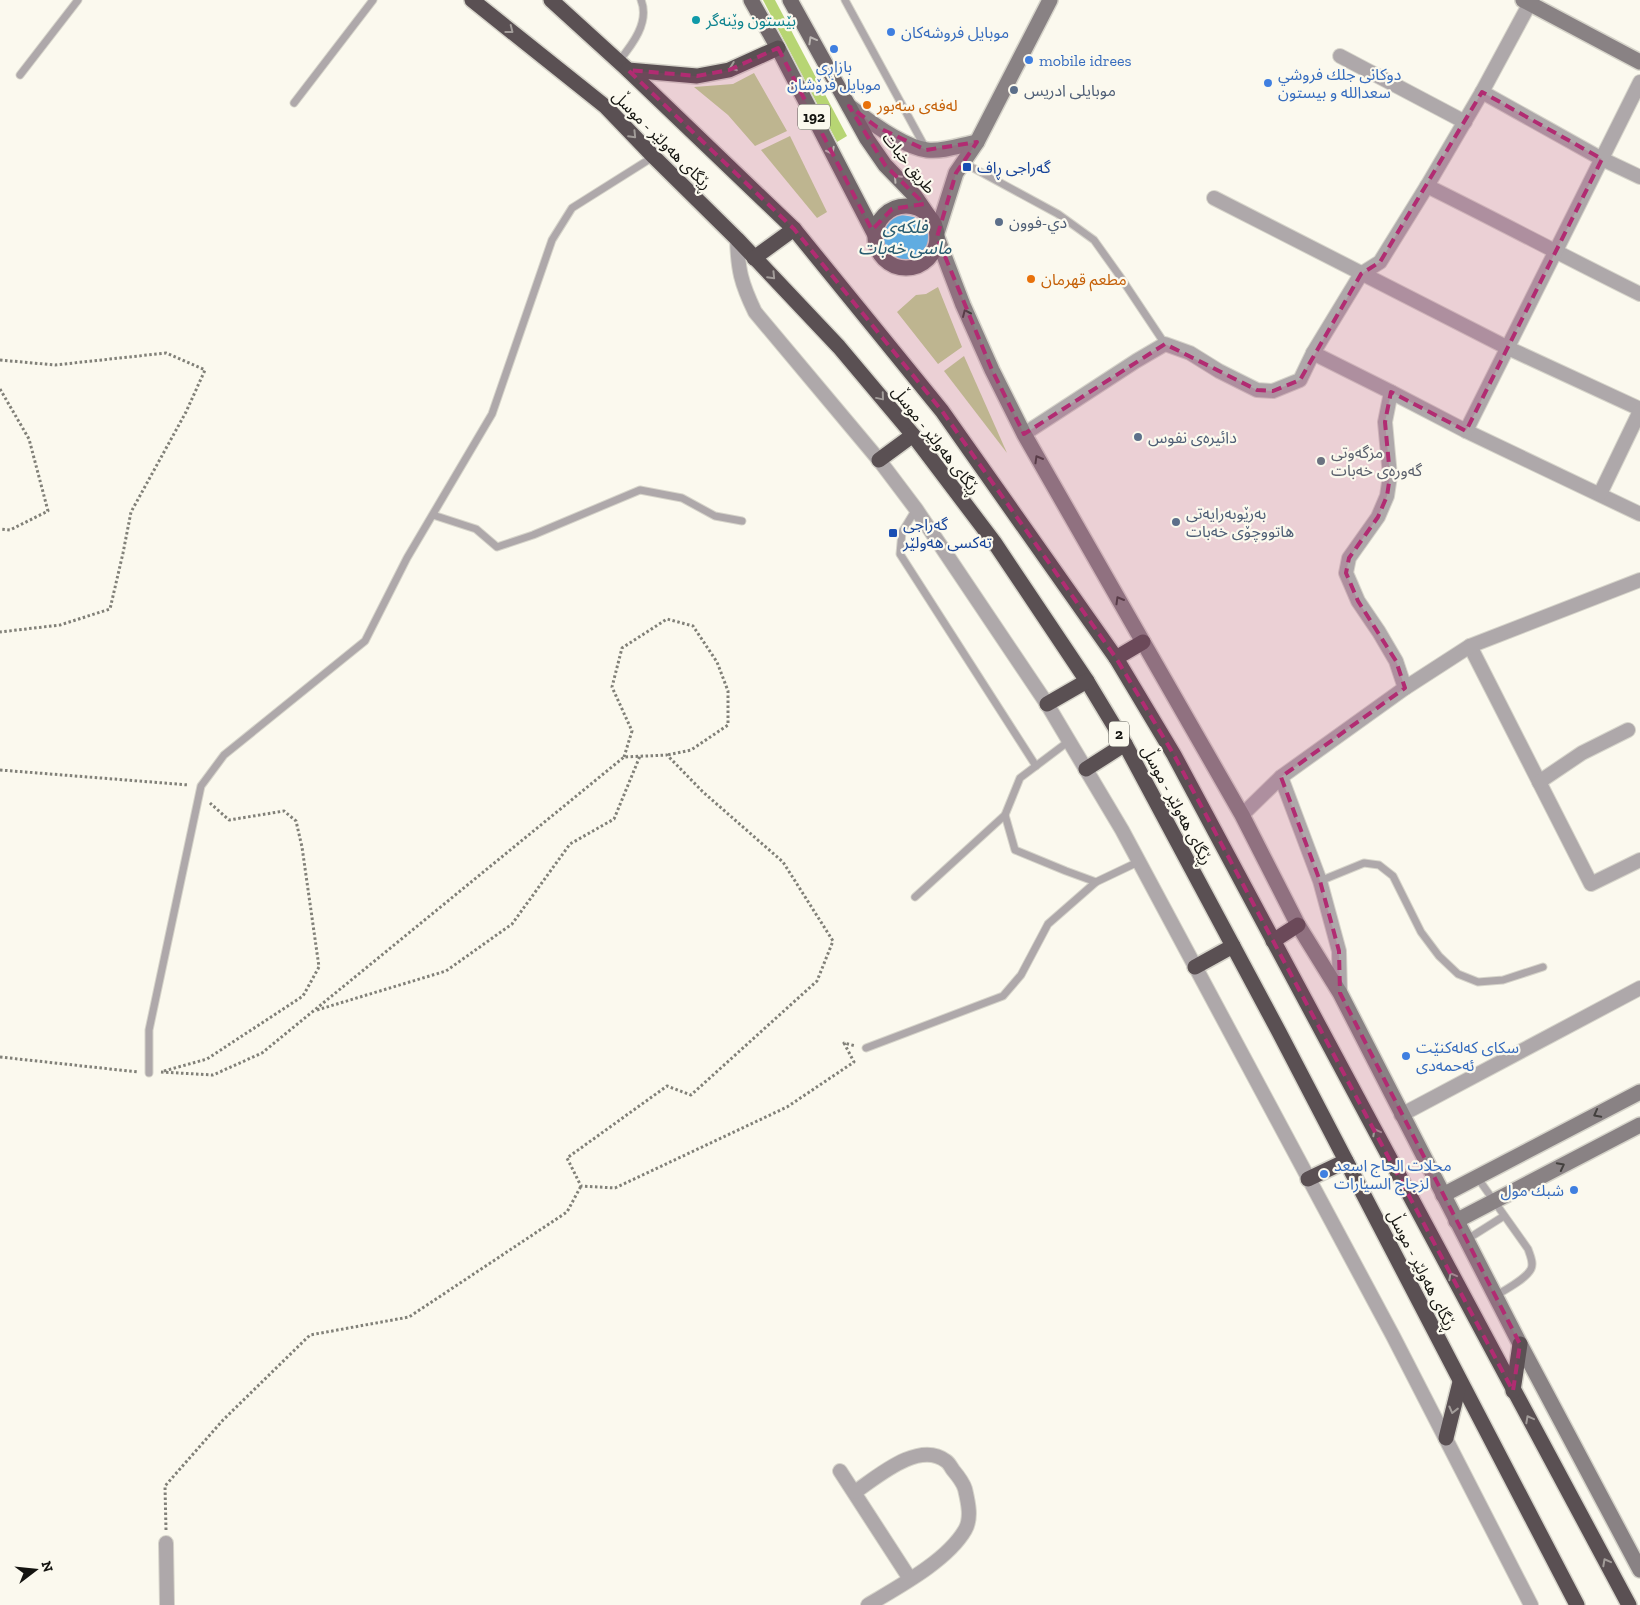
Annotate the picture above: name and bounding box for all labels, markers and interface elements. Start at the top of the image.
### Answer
place label: بێستون وێنەگر [705,11,796,30]
marker: بێستون وێنەگر [690,14,702,26]
place label: موبایل فروشەکان [901,23,1009,42]
one-way arrow [504,25,513,33]
marker: موبایل فروشەکان [885,26,897,38]
one-way arrow [809,37,819,46]
marker: بازاڕی موبایل فرۆشان [828,43,840,55]
place label: mobile idrees [1039,51,1131,70]
marker: mobile idrees [1023,54,1035,66]
place label: بازاڕی موبایل فرۆشان [787,57,881,94]
one-way arrow [729,61,738,71]
place label: دوكانى جلك فروشي سعدالله و بيستون [1278,65,1401,102]
marker: دوكانى جلك فروشي سعدالله و بيستون [1262,77,1274,89]
place label: موبايلى ادريس [1024,81,1116,100]
marker: موبايلى ادريس [1008,84,1020,96]
street label: ڕێگای هەولێر - موسڵ [605,85,717,197]
place label: لەفەی سەبور [876,96,958,115]
marker: لەفەی سەبور [861,99,873,111]
road number: 192 [798,104,830,130]
street label: طريق خبات [878,128,940,198]
one-way arrow [627,130,636,139]
one-way arrow [825,146,835,155]
place label: گەراجی ڕاف [977,158,1051,181]
marker: گەراجی ڕاف [961,161,973,173]
one-way arrow [894,175,903,184]
place label: دي-فوون [1009,213,1067,234]
water label: فلکەی ماسی خەبات [858,216,952,259]
marker: دي-فوون [993,216,1005,228]
place label: مطعم قهرمان [1041,270,1127,292]
one-way arrow [766,271,775,280]
marker: مطعم قهرمان [1025,273,1037,285]
one-way arrow [962,309,973,318]
street label: ڕێگای هەولێر - موسڵ [884,380,986,501]
one-way arrow [875,391,884,400]
place label: دائیرەی نفوس [1148,428,1237,447]
marker: دائیرەی نفوس [1132,431,1144,443]
place label: مزگەوتى گەورەى خەبات [1331,443,1422,480]
one-way arrow [1035,455,1045,464]
marker: مزگەوتى گەورەى خەبات [1315,455,1327,467]
place label: به‌رێوبه‌رایه‌تی هاتووچۆی خه‌بات [1186,504,1294,542]
place label: گەراجی تەکسی هەولێر [902,515,992,552]
marker: به‌رێوبه‌رایه‌تی هاتووچۆی خه‌بات [1170,516,1182,528]
marker: گەراجی تەکسی هەولێر [887,527,899,539]
one-way arrow [1115,596,1125,605]
road number: 2 [1109,722,1129,746]
street label: ڕێگای هەولێر - موسڵ [1134,741,1219,870]
place label: سکای کەلەکنێت ئەحمەدی [1416,1038,1519,1075]
marker: سکای کەلەکنێت ئەحمەدی [1400,1050,1412,1062]
one-way arrow [1593,1108,1602,1118]
one-way arrow [1372,1129,1382,1138]
place label: محلات الحاج اسعد لزجاج السيارات [1334,1156,1452,1196]
one-way arrow [1556,1162,1565,1172]
marker: محلات الحاج اسعد لزجاج السيارات [1318,1168,1330,1180]
place label: شبك مول [1501,1181,1564,1201]
marker: شبك مول [1568,1184,1580,1196]
street label: ڕێگای هەولێر - موسڵ [1380,1206,1463,1335]
one-way arrow [1448,1272,1458,1281]
one-way arrow [1448,1406,1459,1415]
one-way arrow [1525,1415,1535,1424]
north arrow [10,1545,60,1595]
one-way arrow [1602,1558,1612,1567]
text: N [37,1559,57,1574]

